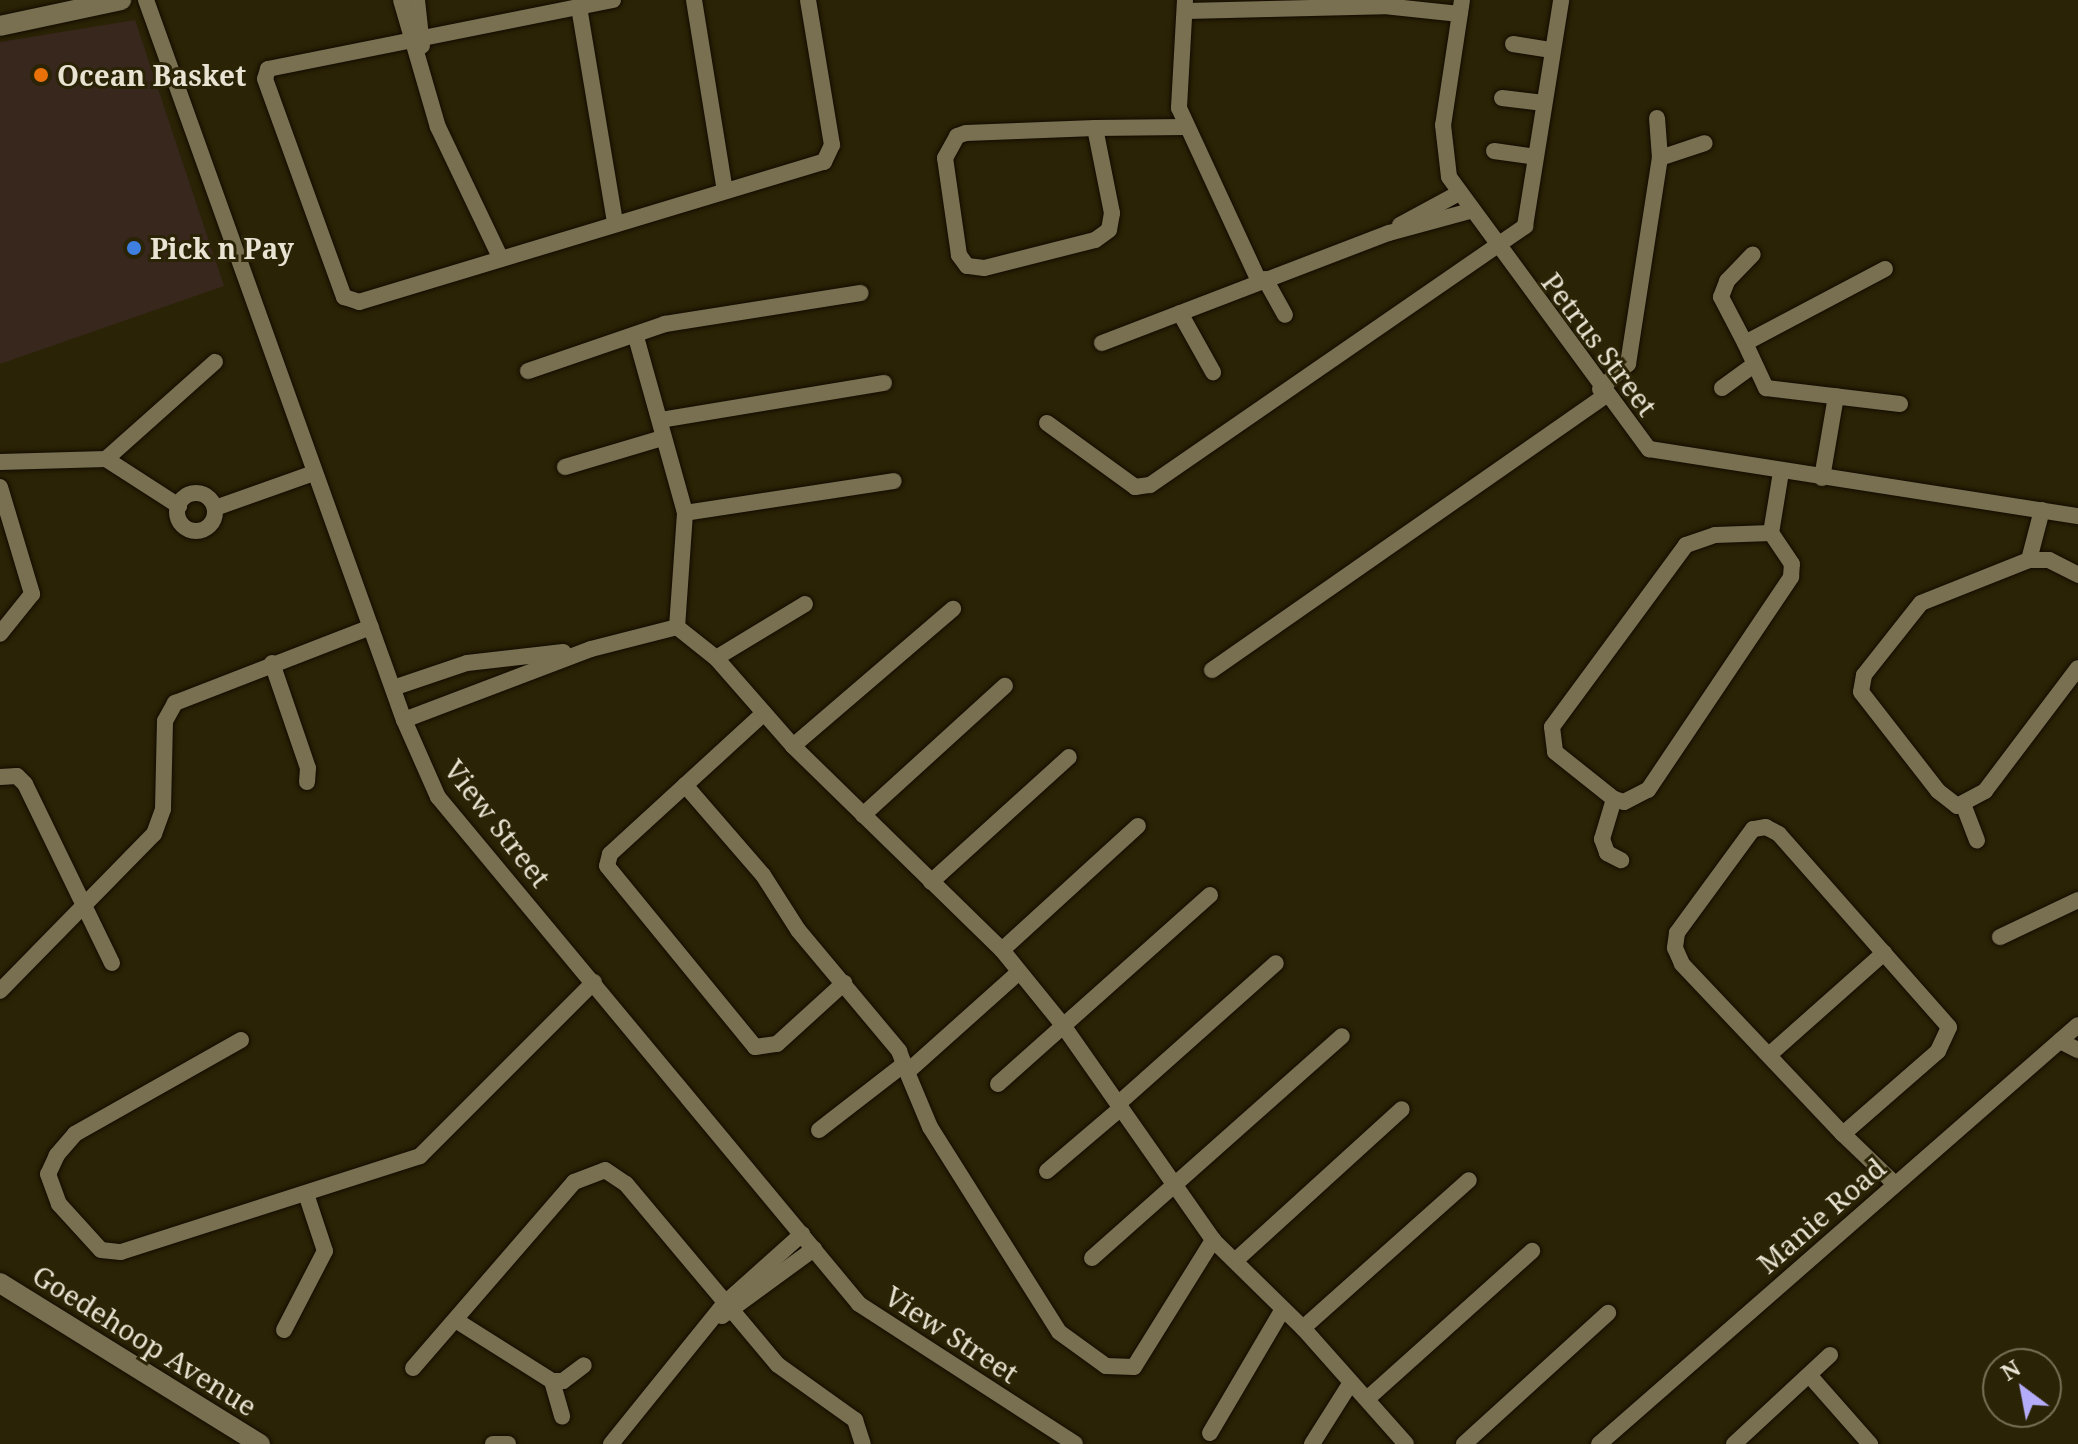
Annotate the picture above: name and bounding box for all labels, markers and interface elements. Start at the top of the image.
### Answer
place label: Ocean Basket [57,58,246,92]
marker: Ocean Basket [32,66,50,84]
place label: Pick n Pay [150,231,294,265]
marker: Pick n Pay [125,239,143,257]
street label: Petrus Street [1535,266,1665,422]
street label: View Street [438,753,558,893]
street label: Manie Road [1750,1150,1892,1280]
street label: Goedehoop Avenue [27,1257,263,1423]
street label: View Street [879,1278,1025,1390]
north arrow [1982,1348,2062,1428]
text: N [1995,1352,2026,1387]

